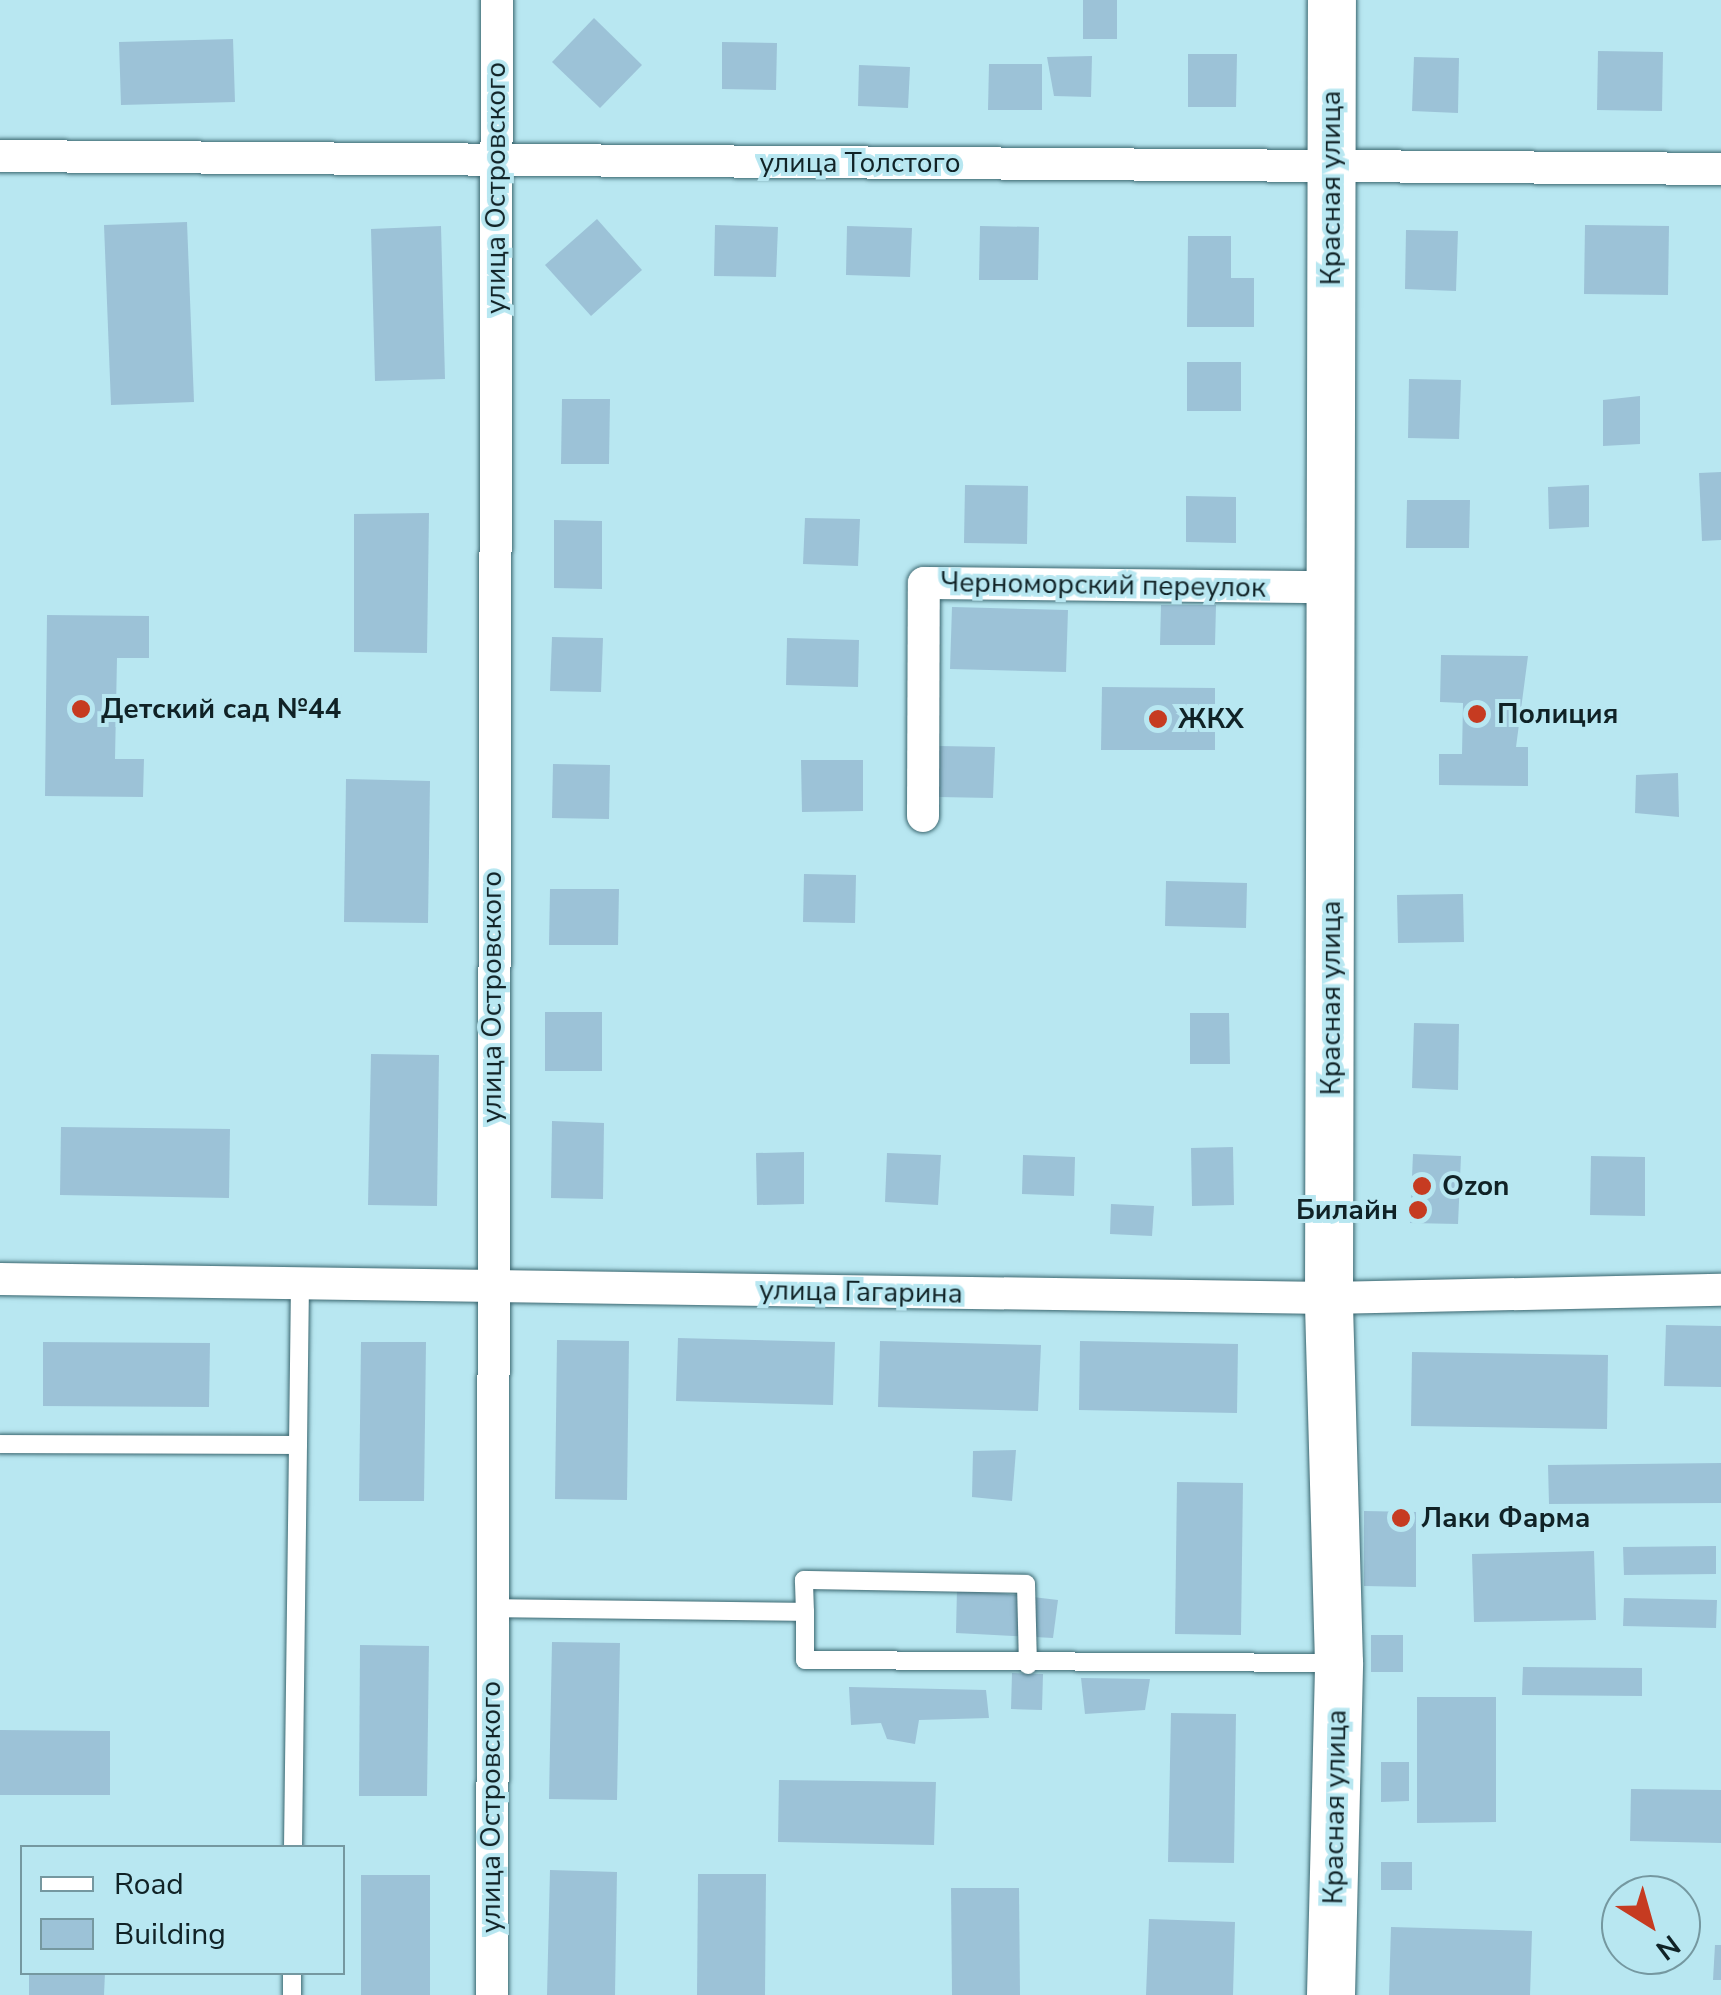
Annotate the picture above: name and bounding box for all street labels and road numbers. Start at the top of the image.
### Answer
street label: улица Островского [479,62,513,314]
street label: Красная улица [1314,91,1348,285]
street label: улица Толстого [759,146,961,180]
street label: Черноморский переулок [940,565,1266,605]
street label: улица Островского [475,871,509,1123]
street label: Красная улица [1314,901,1348,1095]
street label: улица Гагарина [759,1273,963,1311]
street label: улица Островского [474,1681,508,1933]
street label: Красная улица [1317,1709,1353,1905]

